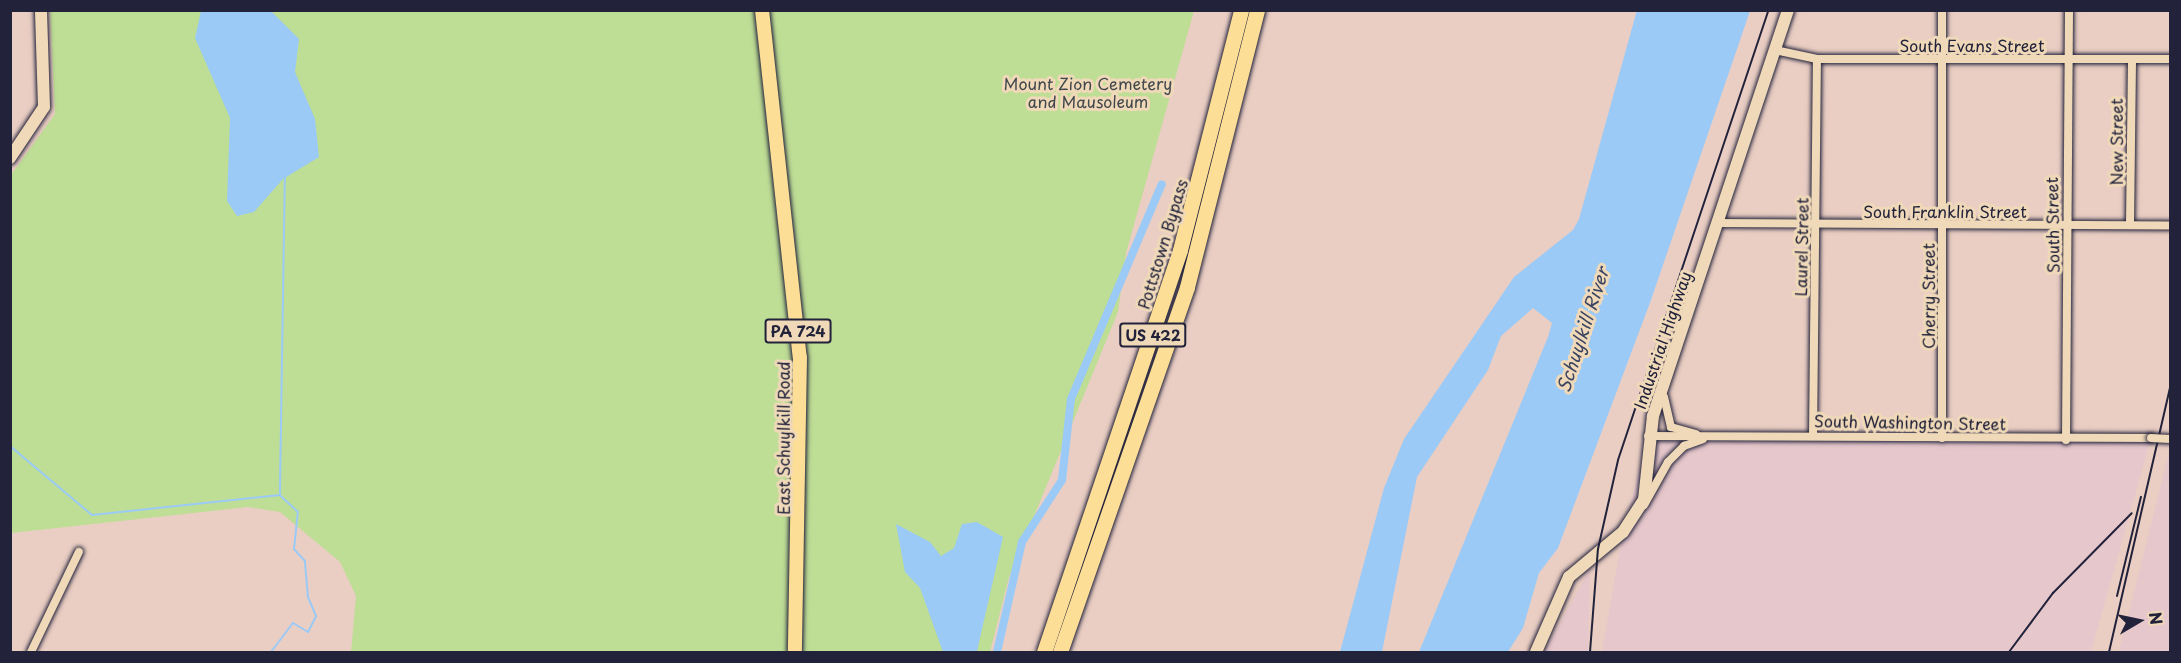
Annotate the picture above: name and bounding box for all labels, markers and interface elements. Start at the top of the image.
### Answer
street label: South Evans Street [1899,35,2045,55]
park label: Mount Zion Cemetery and Mausoleum [1004,73,1172,111]
street label: New Street [2106,99,2126,185]
street label: South Street [2042,176,2062,274]
street label: Pottstown Bypass [1133,177,1191,311]
street label: Laurel Street [1791,197,1811,297]
street label: South Franklin Street [1862,201,2028,221]
street label: Cherry Street [1918,243,1938,349]
water label: Schuylkill River [1553,265,1613,395]
street label: Industrial Highway [1629,269,1695,411]
road number: PA 724 [765,319,831,343]
road number: US 422 [1118,323,1188,347]
street label: East Schuylkill Road [773,361,793,515]
street label: South Washington Street [1814,411,2006,433]
north arrow [2109,591,2169,651]
text: N [2144,610,2170,626]

